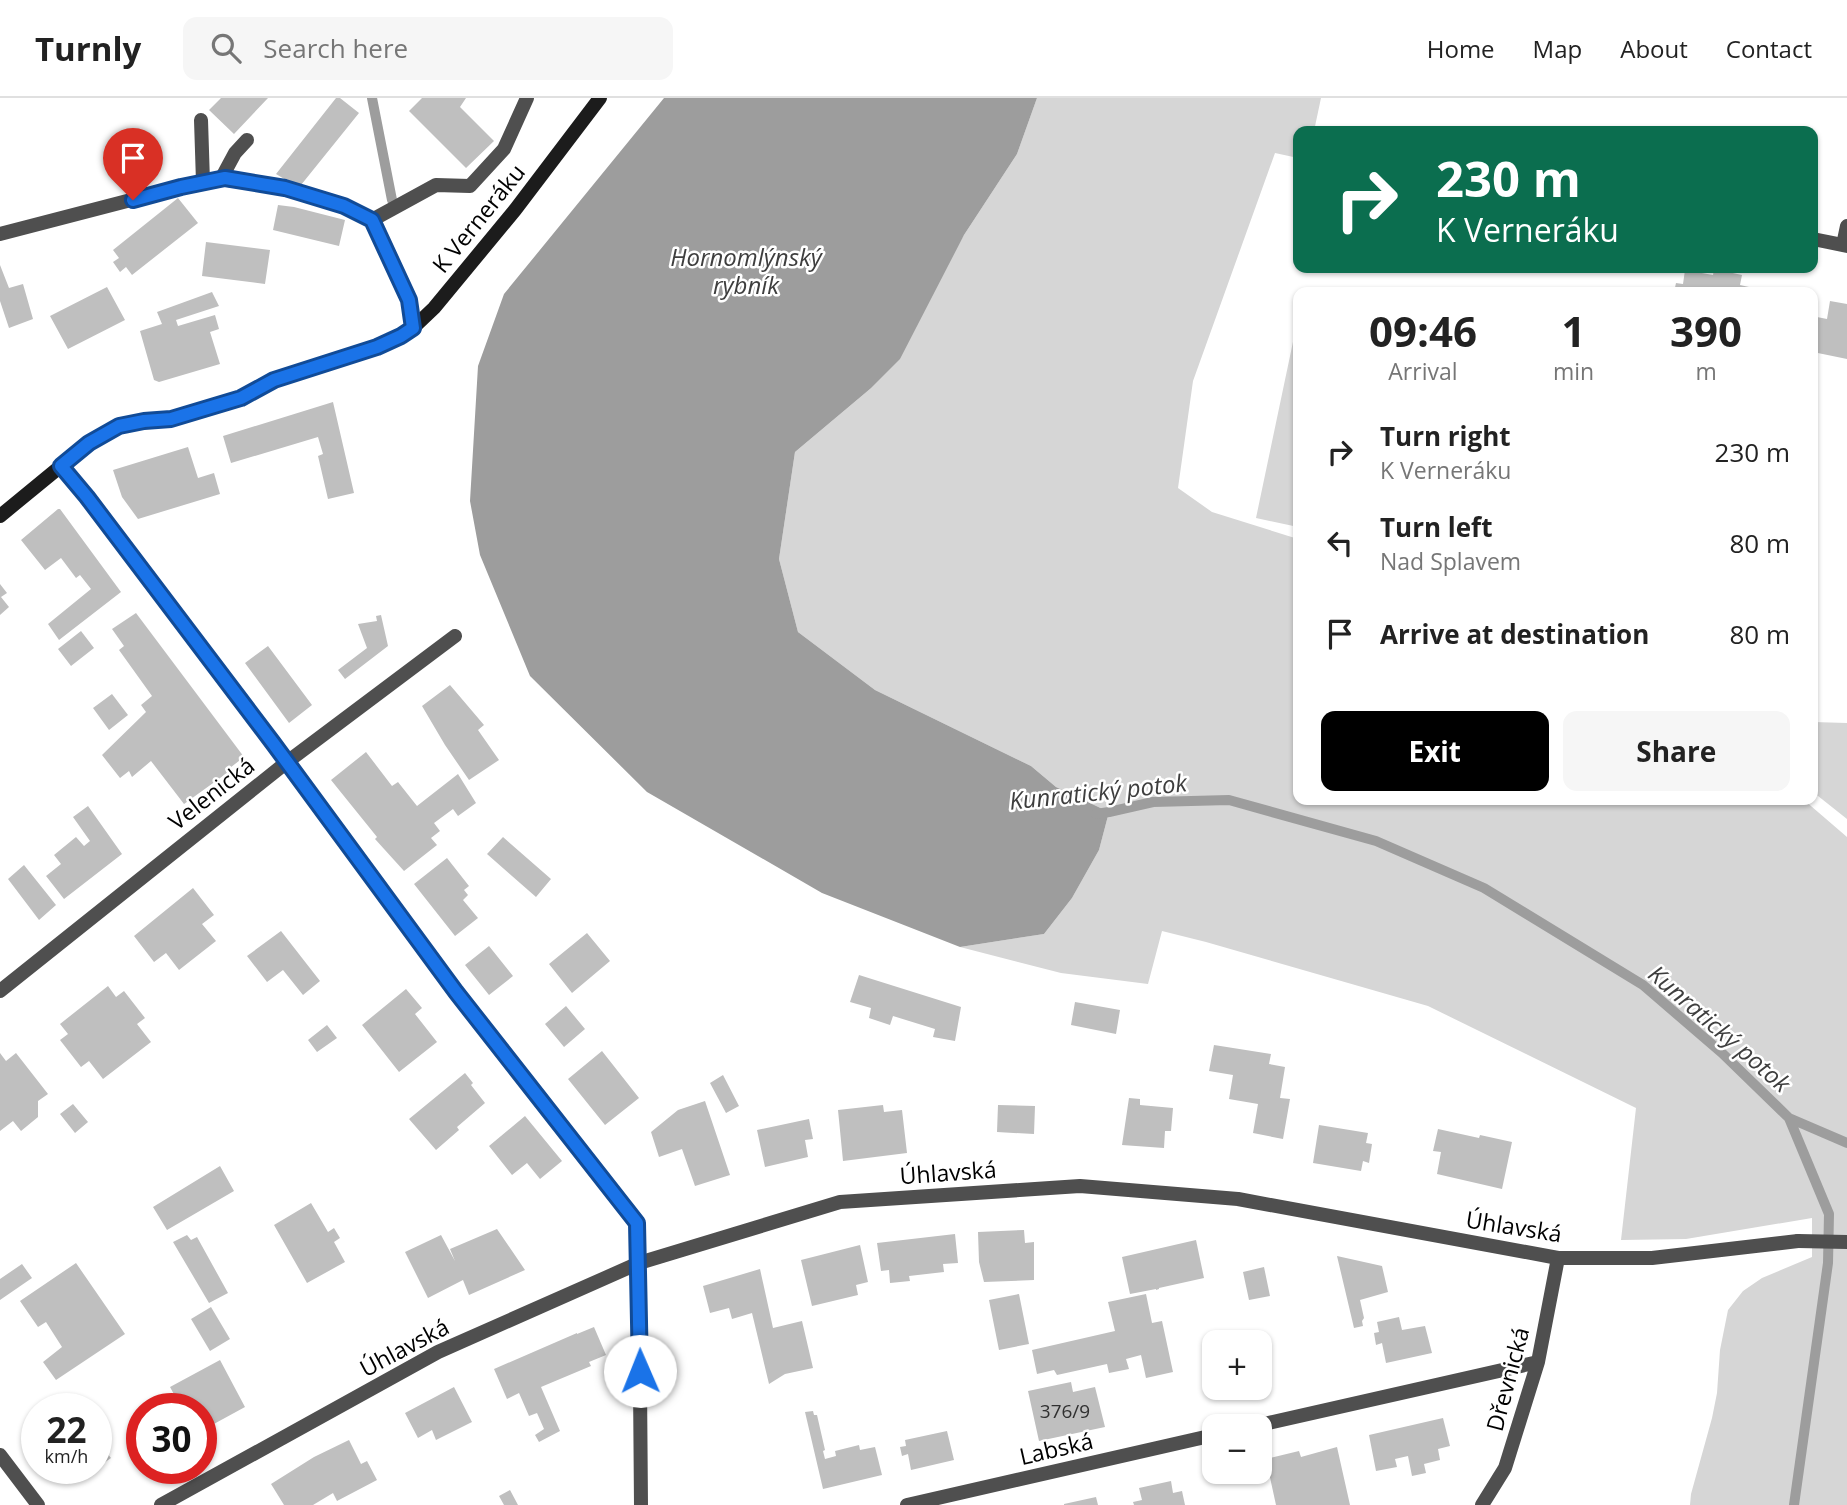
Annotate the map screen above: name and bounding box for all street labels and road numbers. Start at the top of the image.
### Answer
street label: K Verneráku [424,157,532,279]
street label: Velenická [161,749,261,837]
street label: Úhlavská [899,1153,997,1191]
street label: Úhlavská [1464,1203,1564,1249]
street label: Úhlavská [354,1310,454,1384]
street label: Dřevnická [1478,1324,1536,1434]
street label: Labská [1016,1424,1096,1472]

